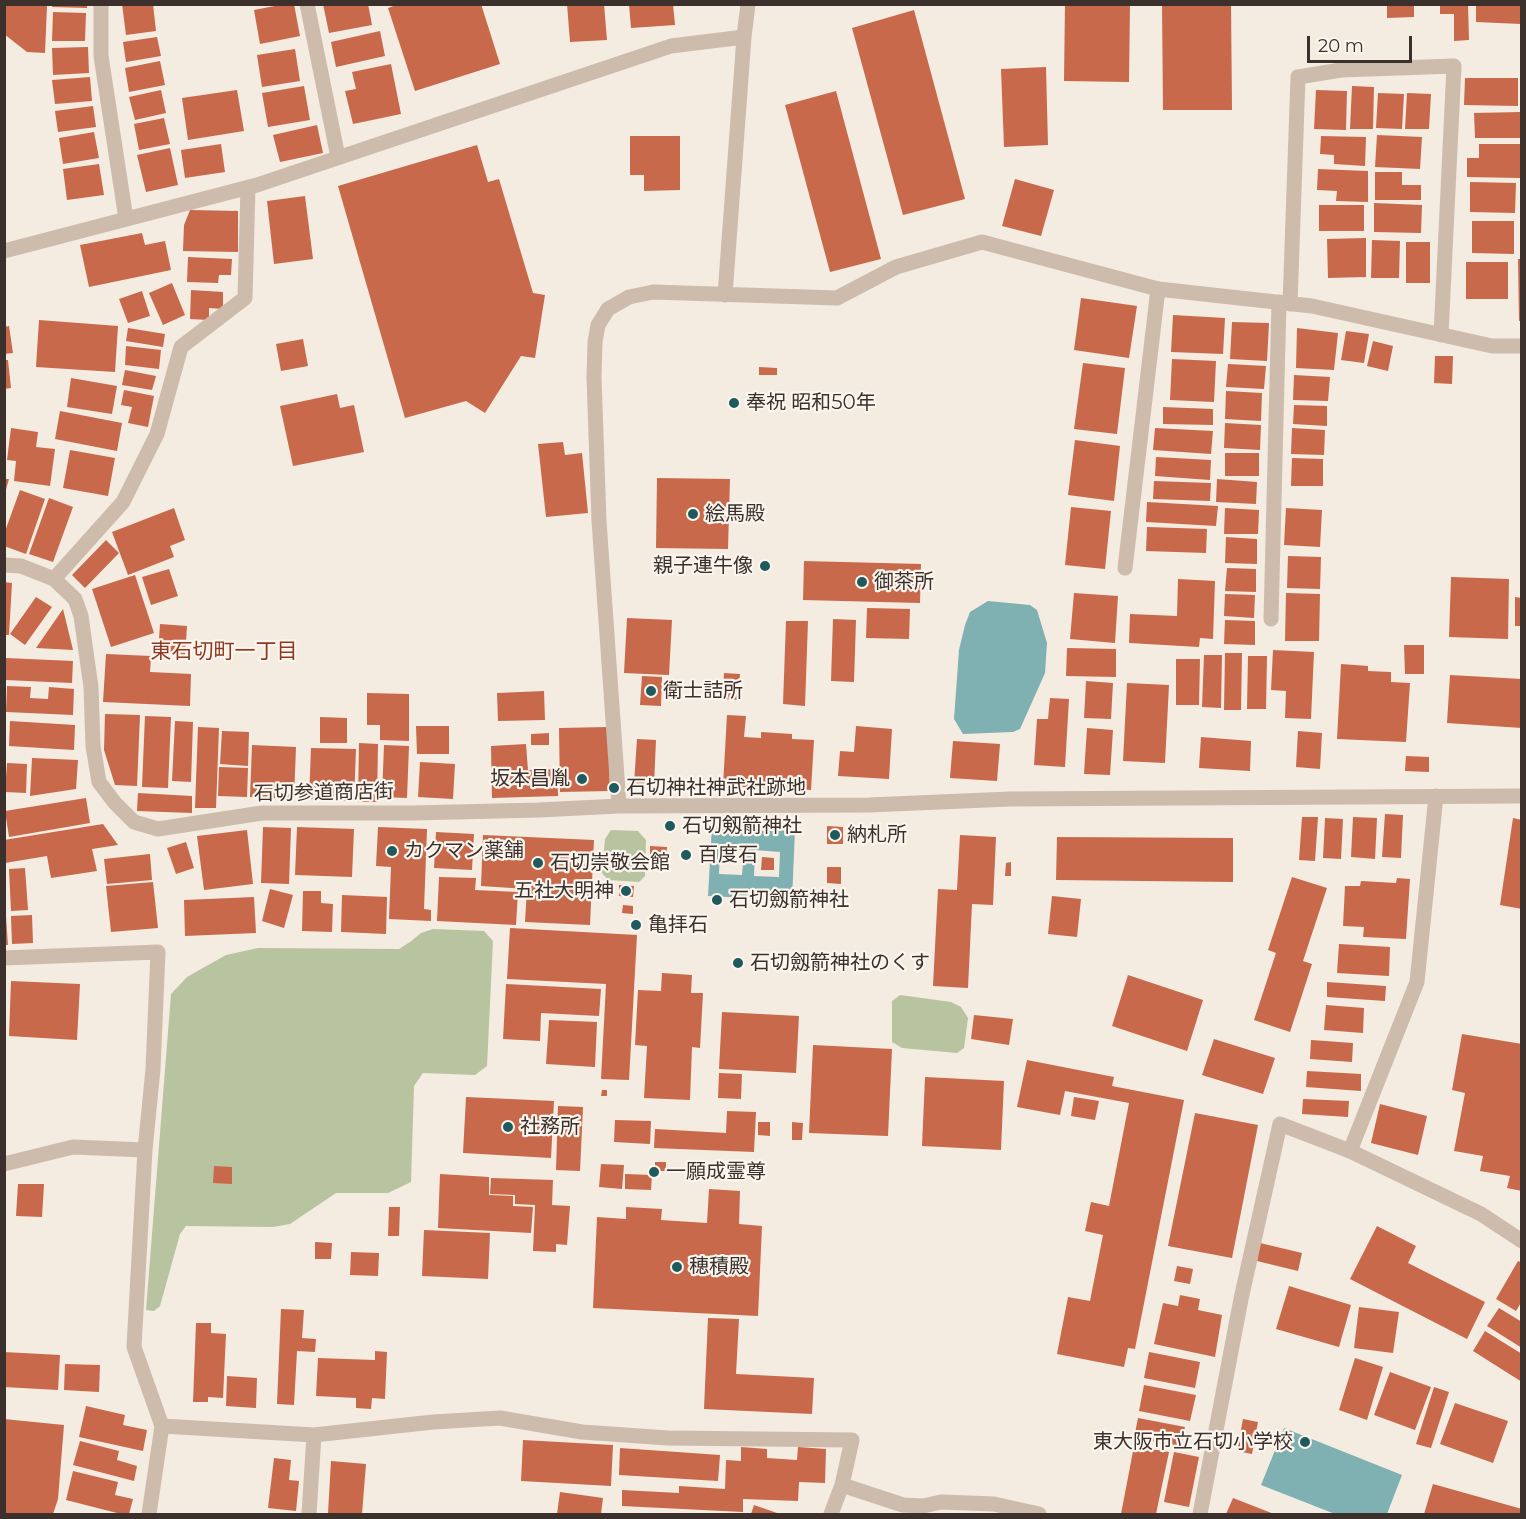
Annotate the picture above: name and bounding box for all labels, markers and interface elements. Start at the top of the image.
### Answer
scale bar [1310,24,1415,62]
text: 20 m [1318,35,1364,57]
place label: 奉祝 昭和50年 [746,391,876,415]
marker: 奉祝 昭和50年 [727,396,741,410]
place label: 絵馬殿 [705,502,765,526]
marker: 絵馬殿 [686,507,700,521]
place label: 親子連牛像 [653,554,753,578]
marker: 親子連牛像 [758,559,772,573]
place label: 御茶所 [874,570,934,594]
marker: 御茶所 [855,575,869,589]
district label: 東石切町一丁目 [151,639,297,665]
place label: 衛士詰所 [663,679,743,703]
marker: 衛士詰所 [644,684,658,698]
place label: 坂本昌胤 [490,767,570,791]
marker: 坂本昌胤 [575,772,589,786]
place label: 石切神社神武社跡地 [626,776,806,800]
street label: 石切参道商店街 [254,780,394,806]
marker: 石切神社神武社跡地 [607,781,621,795]
place label: 石切剱箭神社 [682,814,802,838]
marker: 石切剱箭神社 [663,819,677,833]
place label: 納札所 [847,823,907,847]
marker: 納札所 [828,828,842,842]
place label: カクマン薬舗 [404,839,524,863]
place label: 百度石 [698,843,758,867]
marker: カクマン薬舗 [385,844,399,858]
marker: 百度石 [679,848,693,862]
place label: 石切崇敬会館 [550,851,670,875]
marker: 石切崇敬会館 [531,856,545,870]
place label: 五社大明神 [514,879,614,903]
marker: 五社大明神 [619,884,633,898]
place label: 石切劔箭神社 [729,888,849,912]
marker: 石切劔箭神社 [710,893,724,907]
place label: 亀拝石 [648,913,708,937]
marker: 亀拝石 [629,918,643,932]
place label: 石切劔箭神社のくす [750,951,930,975]
marker: 石切劔箭神社のくす [731,956,745,970]
place label: 社務所 [520,1115,580,1139]
marker: 社務所 [501,1120,515,1134]
place label: 一願成霊尊 [666,1160,766,1184]
marker: 一願成霊尊 [647,1165,661,1179]
place label: 穂積殿 [689,1255,749,1279]
marker: 穂積殿 [670,1260,684,1274]
place label: 東大阪市立石切小学校 [1093,1430,1293,1454]
marker: 東大阪市立石切小学校 [1298,1435,1312,1449]

